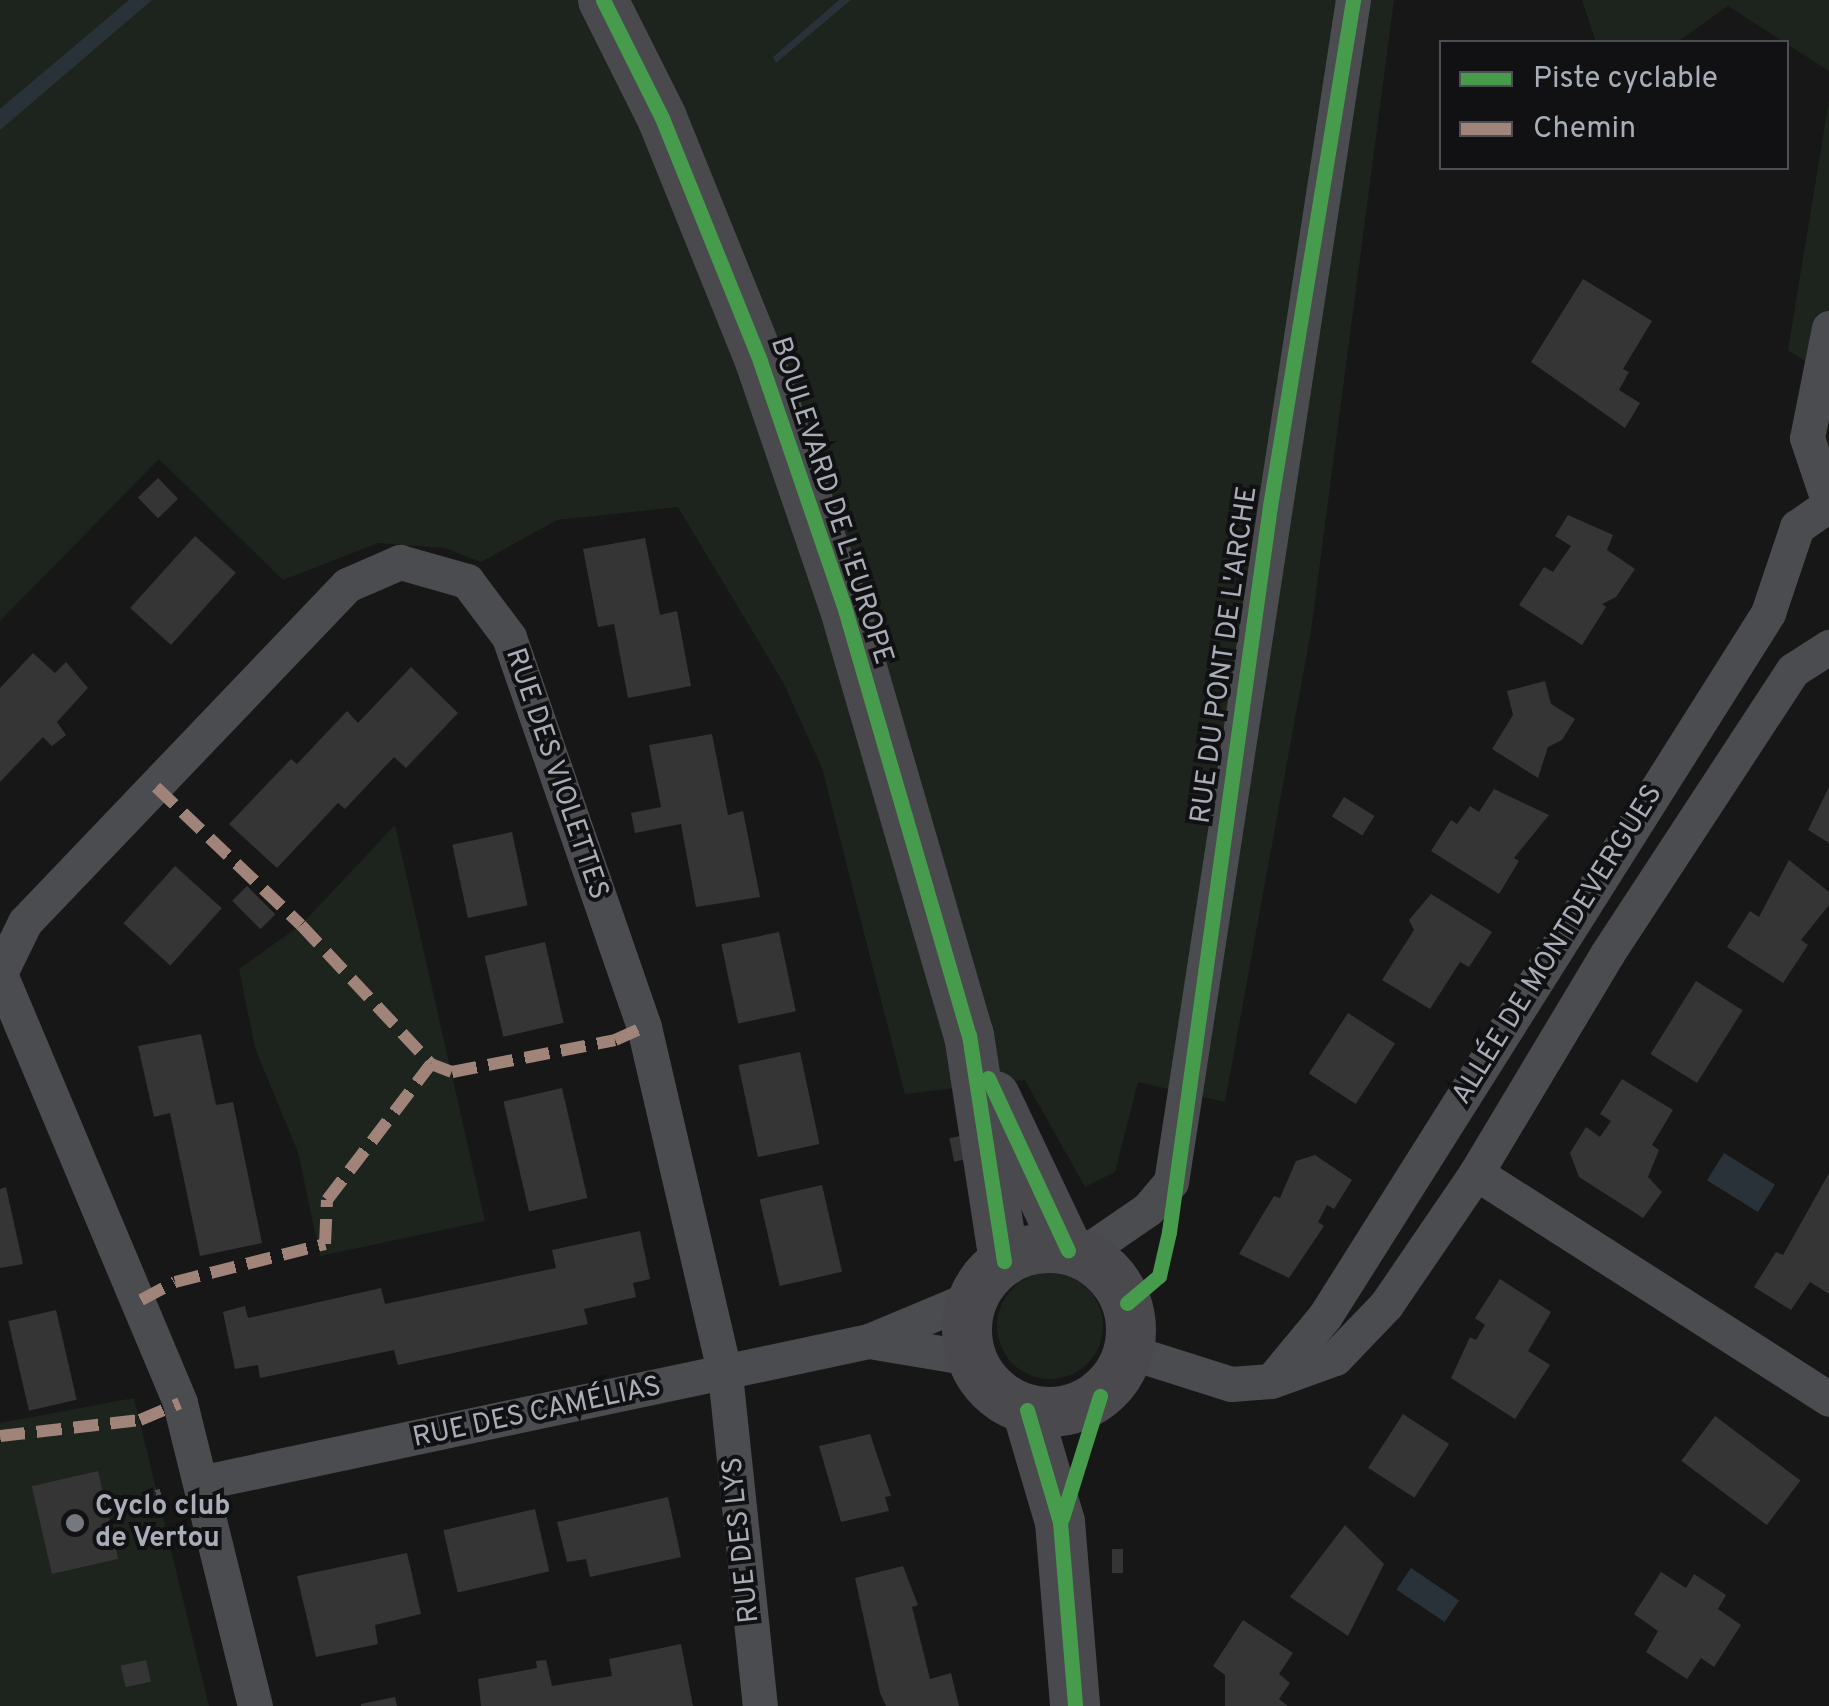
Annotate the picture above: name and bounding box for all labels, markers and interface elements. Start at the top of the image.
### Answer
legend [1439,40,1789,170]
text: Piste cyclable [1533,61,1718,98]
text: Chemin [1533,111,1636,148]
street label: BOULEVARD DE L'EUROPE [762,333,900,669]
street label: RUE DU PONT DE L'ARCHE [1185,484,1265,826]
street label: RUE DES VIOLETTES [497,643,615,905]
street label: ALLÉE DE MONTDEVERGUES [1446,779,1670,1111]
street label: RUE DES CAMÉLIAS [410,1370,664,1456]
street label: RUE DES LYS [717,1455,767,1625]
place label: Cyclo club de Vertou [95,1490,230,1556]
marker: Cyclo club de Vertou [64,1512,86,1534]

